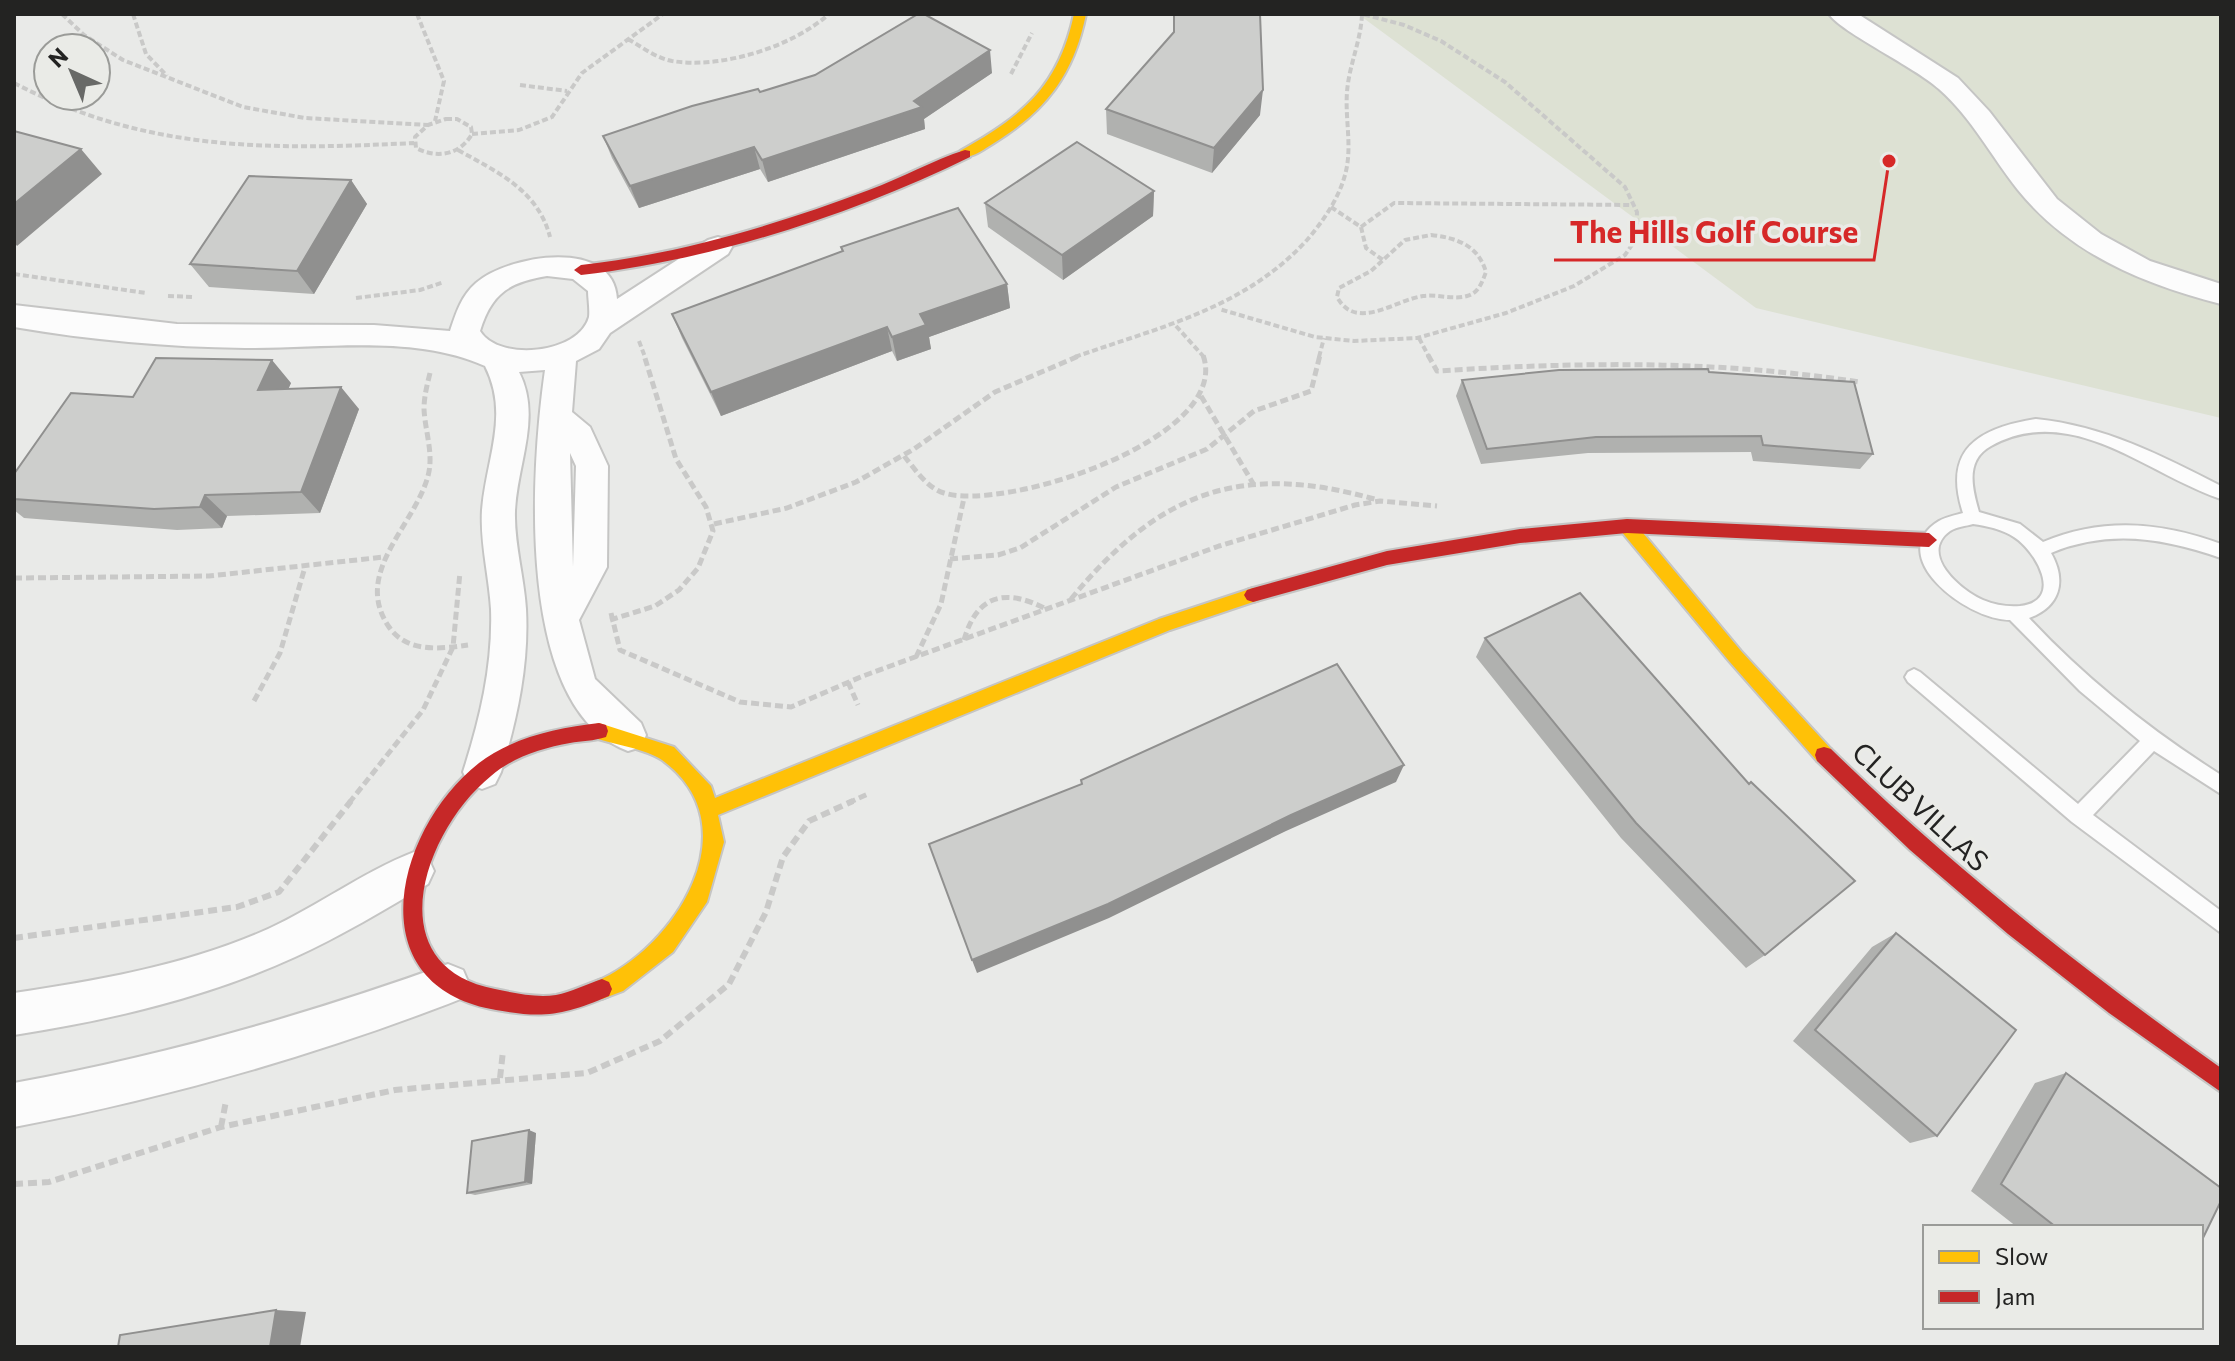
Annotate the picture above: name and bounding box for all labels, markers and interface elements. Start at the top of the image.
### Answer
north arrow [32,32,112,112]
text: N [42,42,73,73]
callout: The Hills Golf Course [1554,206,1874,260]
text: The Hills Golf Course [1570,212,1858,249]
street label: CLUB VILLAS [1846,734,1996,878]
legend [1923,1225,2203,1329]
text: Slow [1995,1241,2048,1270]
text: Jam [1995,1281,2035,1310]

